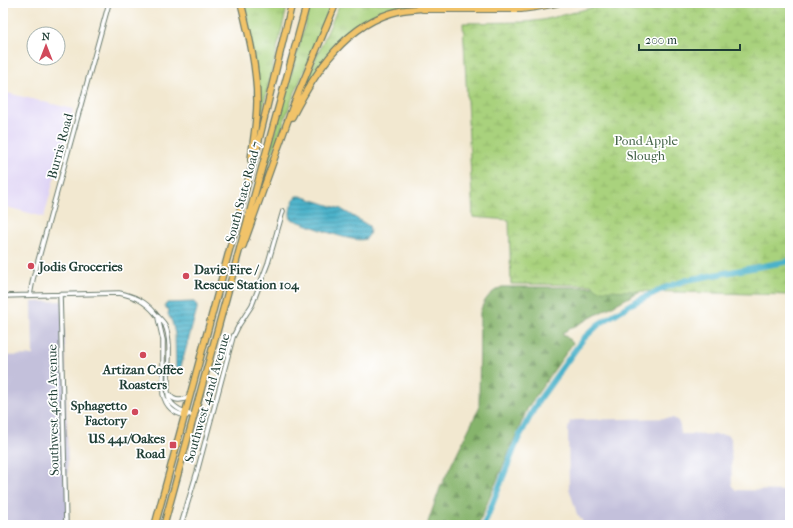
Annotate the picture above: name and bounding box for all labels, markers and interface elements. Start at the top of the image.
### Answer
north arrow [26,26,66,66]
scale bar [639,26,740,52]
text: N [42,30,51,43]
text: 200 m [645,33,677,47]
street label: Burris Road [44,111,76,180]
park label: Pond Apple Slough [614,133,678,163]
street label: South State Road 7 [222,140,264,244]
place label: Jodis Groceries [37,259,123,275]
marker: Jodis Groceries [26,261,36,271]
place label: Davie Fire / Rescue Station 104 [194,262,300,293]
marker: Davie Fire / Rescue Station 104 [181,271,191,281]
street label: Southwest 42nd Avenue [181,331,233,464]
street label: Southwest 46th Avenue [44,343,62,476]
marker: Artizan Coffee Roasters [138,350,148,360]
place label: Artizan Coffee Roasters [102,362,184,392]
place label: Sphagetto Factory [71,398,128,429]
marker: Sphagetto Factory [130,407,140,417]
place label: US 441/Oakes Road [87,431,166,461]
marker: US 441/Oakes Road [168,440,178,450]

